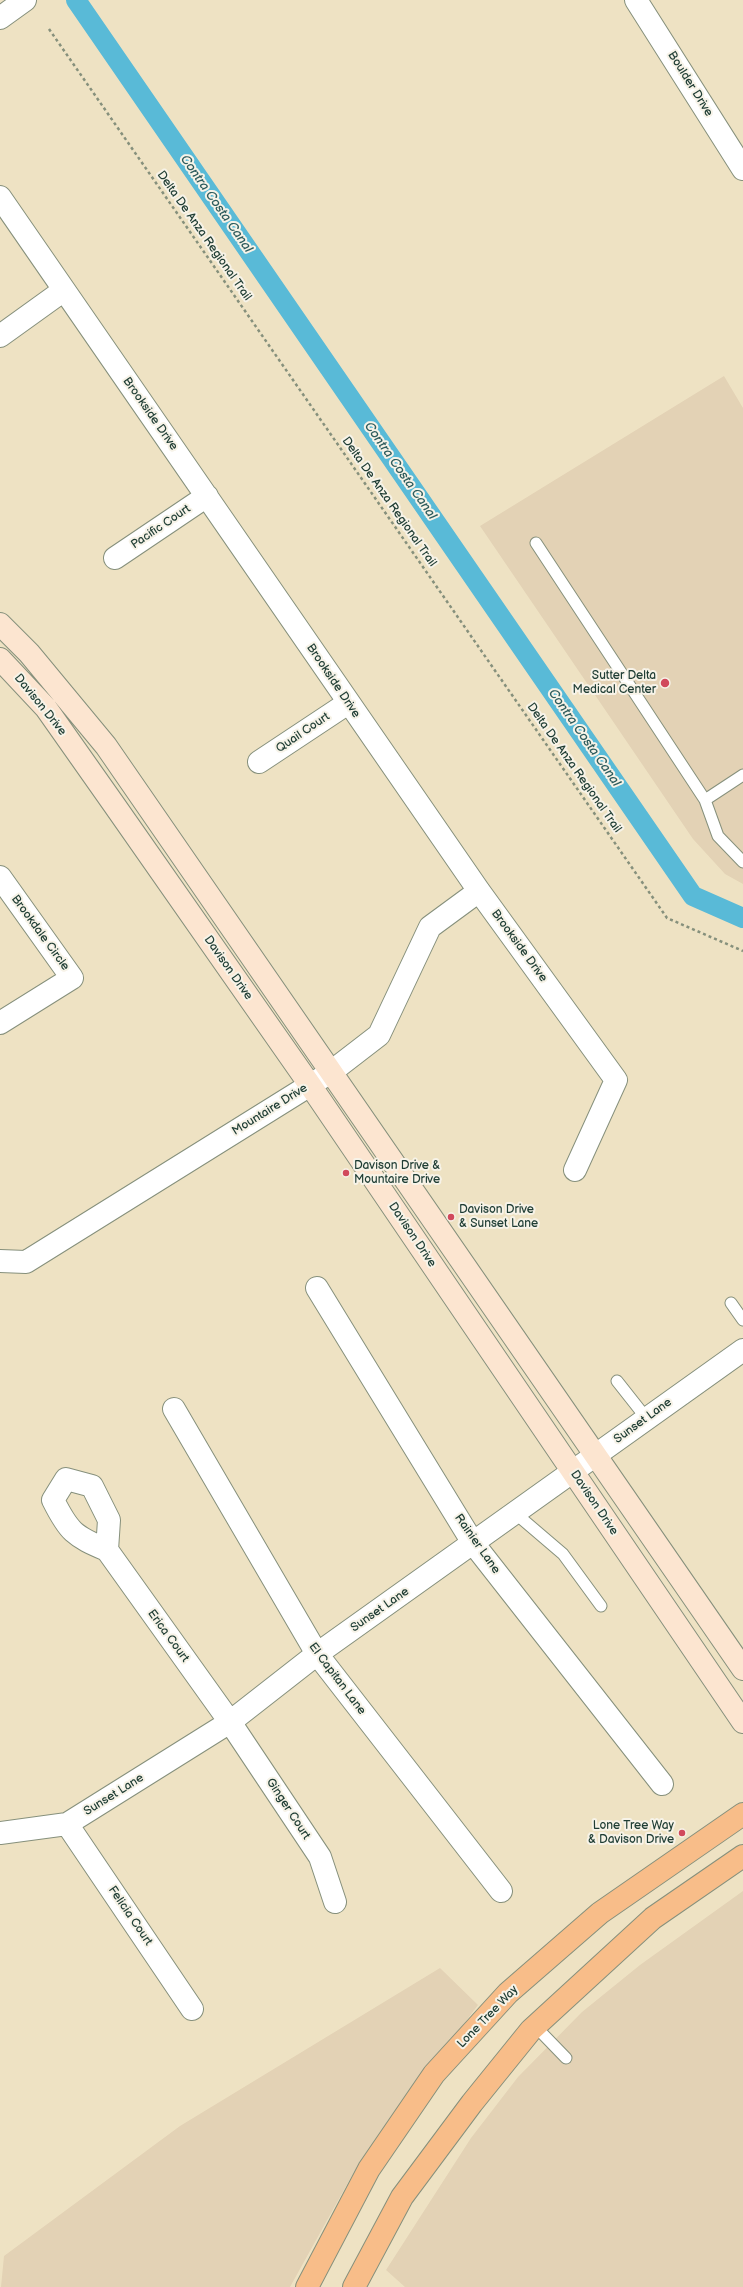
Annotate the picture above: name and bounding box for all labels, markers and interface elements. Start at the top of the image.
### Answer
street label: Boulder Drive [664,49,716,119]
water label: Contra Costa Canal [176,152,256,256]
street label: Delta De Anza Regional Trail [154,168,254,304]
street label: Brookside Drive [119,375,181,453]
water label: Contra Costa Canal [360,419,440,523]
street label: Delta De Anza Regional Trail [339,434,439,570]
street label: Pacific Court [129,502,193,552]
street label: Brookside Drive [303,641,363,721]
place label: Sutter Delta Medical Center [573,669,656,697]
street label: Davison Drive [11,671,69,739]
marker: Sutter Delta Medical Center [659,677,671,689]
water label: Contra Costa Canal [544,686,624,790]
street label: Delta De Anza Regional Trail [524,700,624,836]
street label: Quail Court [273,710,333,756]
street label: Brookdale Circle [8,892,72,974]
street label: Brookside Drive [488,907,550,985]
street label: Davison Drive [201,933,255,1003]
street label: Mountaire Drive [230,1081,310,1139]
place label: Davison Drive & Mountaire Drive [354,1159,440,1187]
marker: Davison Drive & Mountaire Drive [341,1168,351,1178]
street label: Davison Drive [385,1200,439,1270]
place label: Davison Drive & Sunset Lane [459,1203,538,1231]
marker: Davison Drive & Sunset Lane [446,1212,456,1222]
street label: Sunset Lane [611,1395,675,1447]
street label: Davison Drive [567,1468,621,1538]
street label: Rainier Lane [451,1511,503,1577]
street label: Sunset Lane [348,1585,412,1635]
street label: Erica Court [144,1607,192,1665]
street label: El Capitan Lane [305,1640,369,1718]
street label: Sunset Lane [81,1771,147,1819]
street label: Ginger Court [263,1776,313,1842]
place label: Lone Tree Way & Davison Drive [588,1819,674,1847]
marker: Lone Tree Way & Davison Drive [677,1828,687,1838]
street label: Felicia Court [105,1884,155,1948]
street label: Lone Tree Way [455,1983,521,2051]

